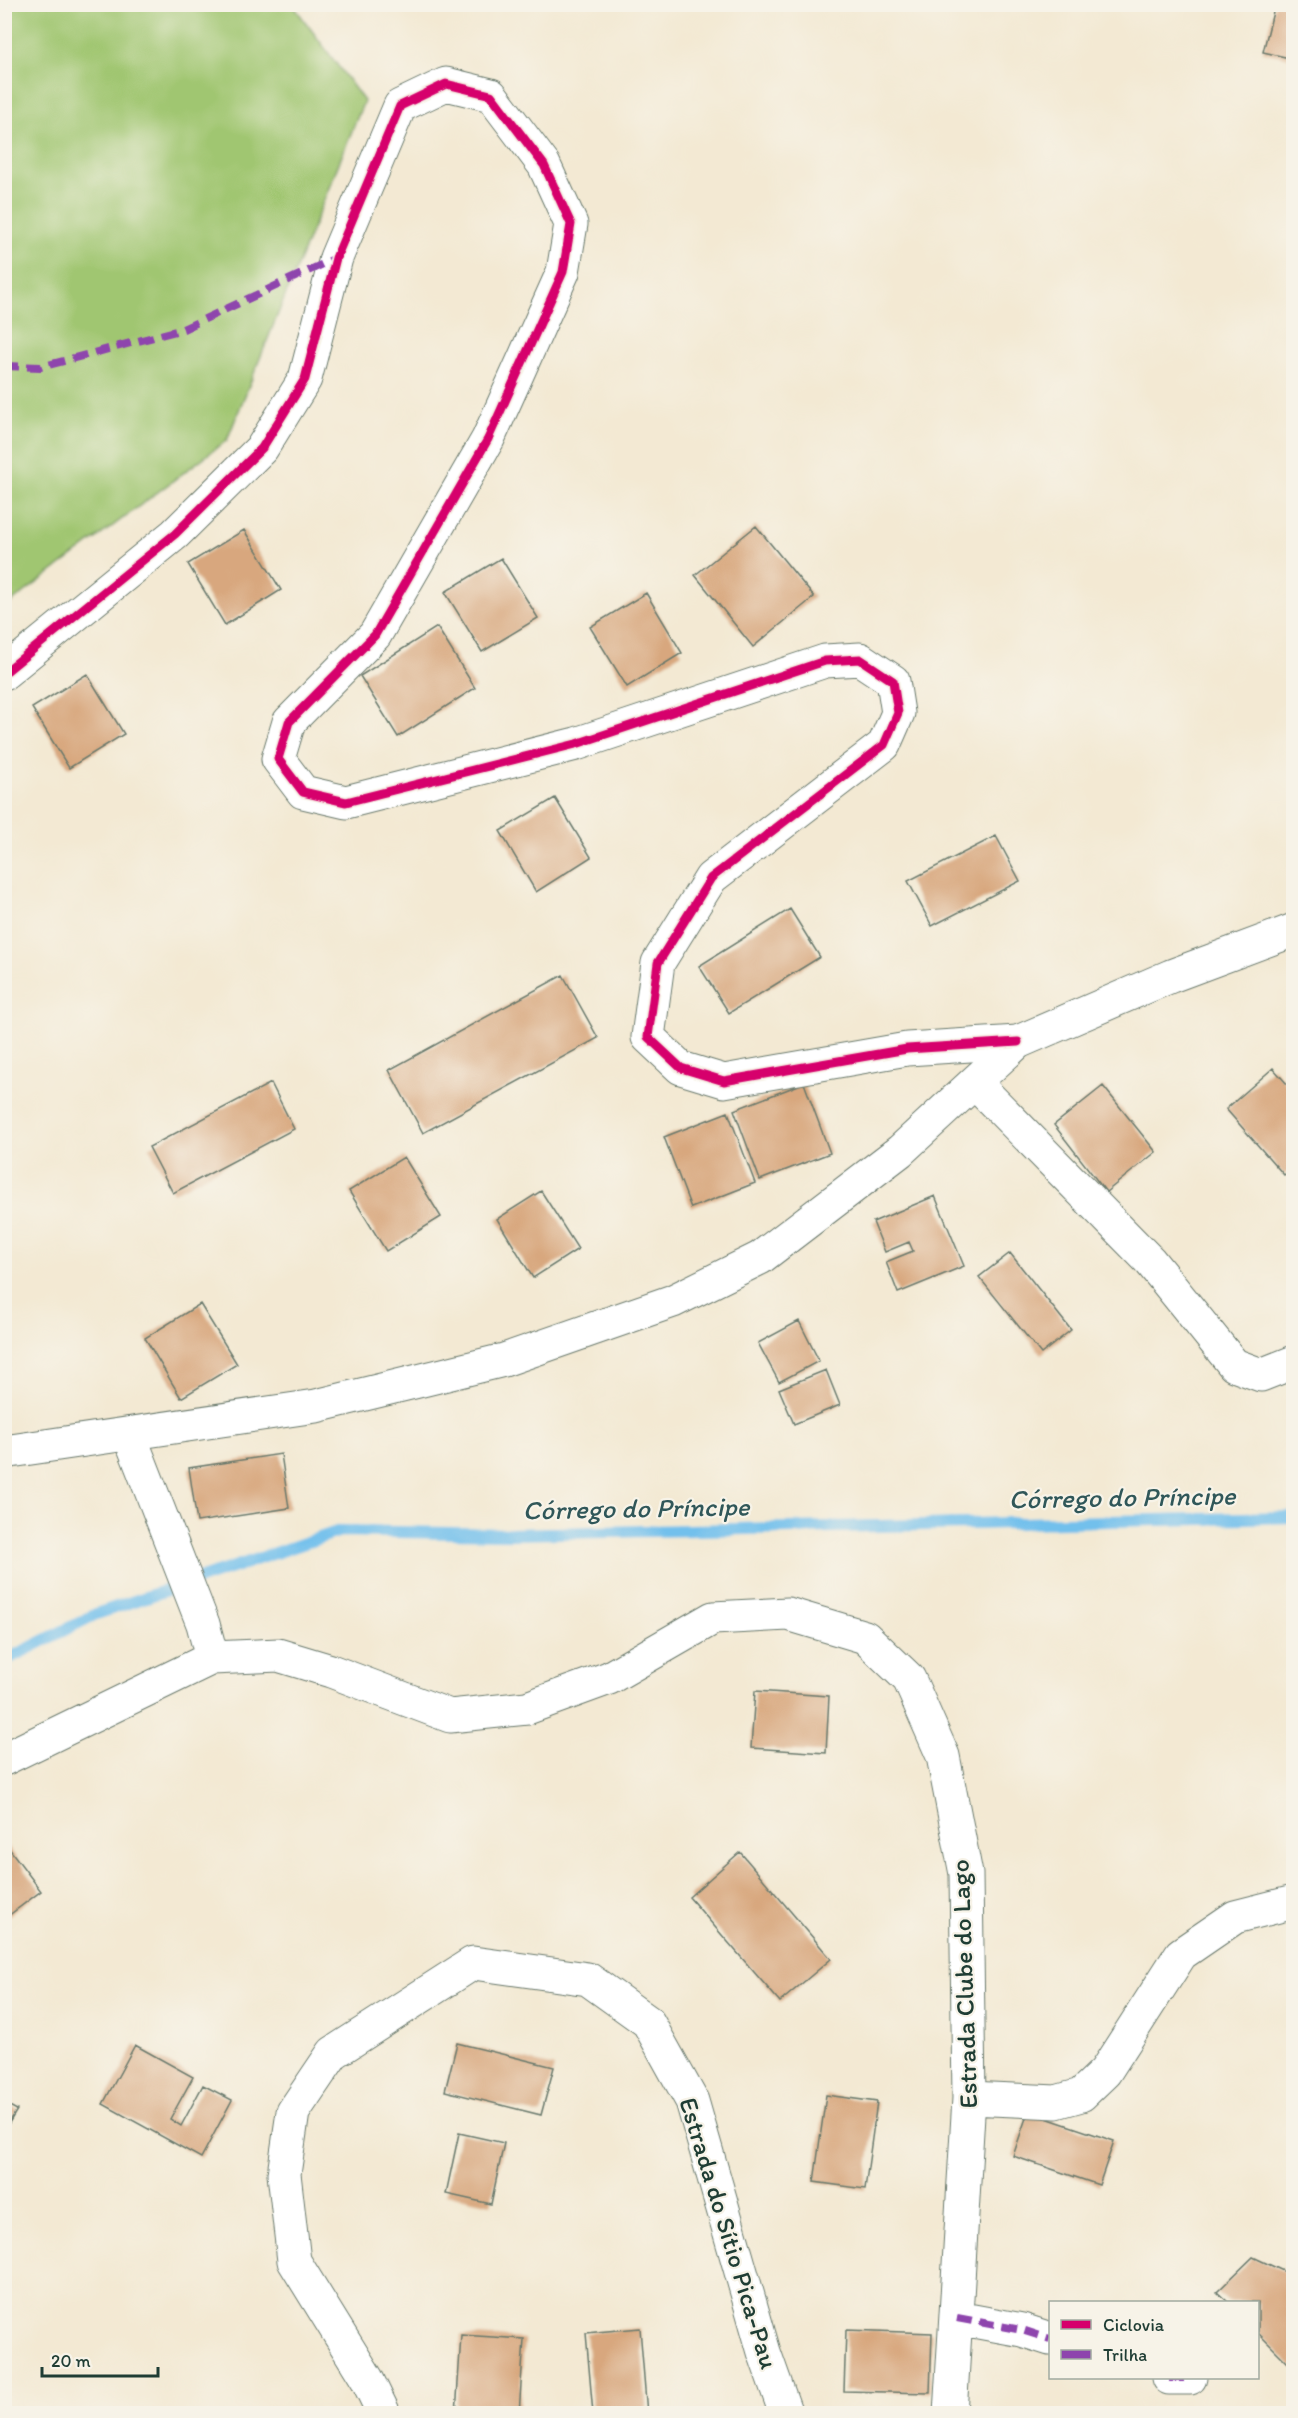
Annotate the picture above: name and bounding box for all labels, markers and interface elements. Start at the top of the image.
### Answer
water label: Córrego do Príncipe [1008,1479,1237,1515]
water label: Córrego do Príncipe [522,1490,751,1526]
street label: Estrada Clube do Lago [944,1859,984,2109]
street label: Estrada do Sítio Pica-Pau [672,2093,786,2373]
legend [1049,2301,1259,2379]
text: Ciclovia [1103,2314,1165,2336]
scale bar [42,2340,158,2378]
text: Trilha [1103,2344,1147,2366]
text: 20 m [51,2350,91,2372]

